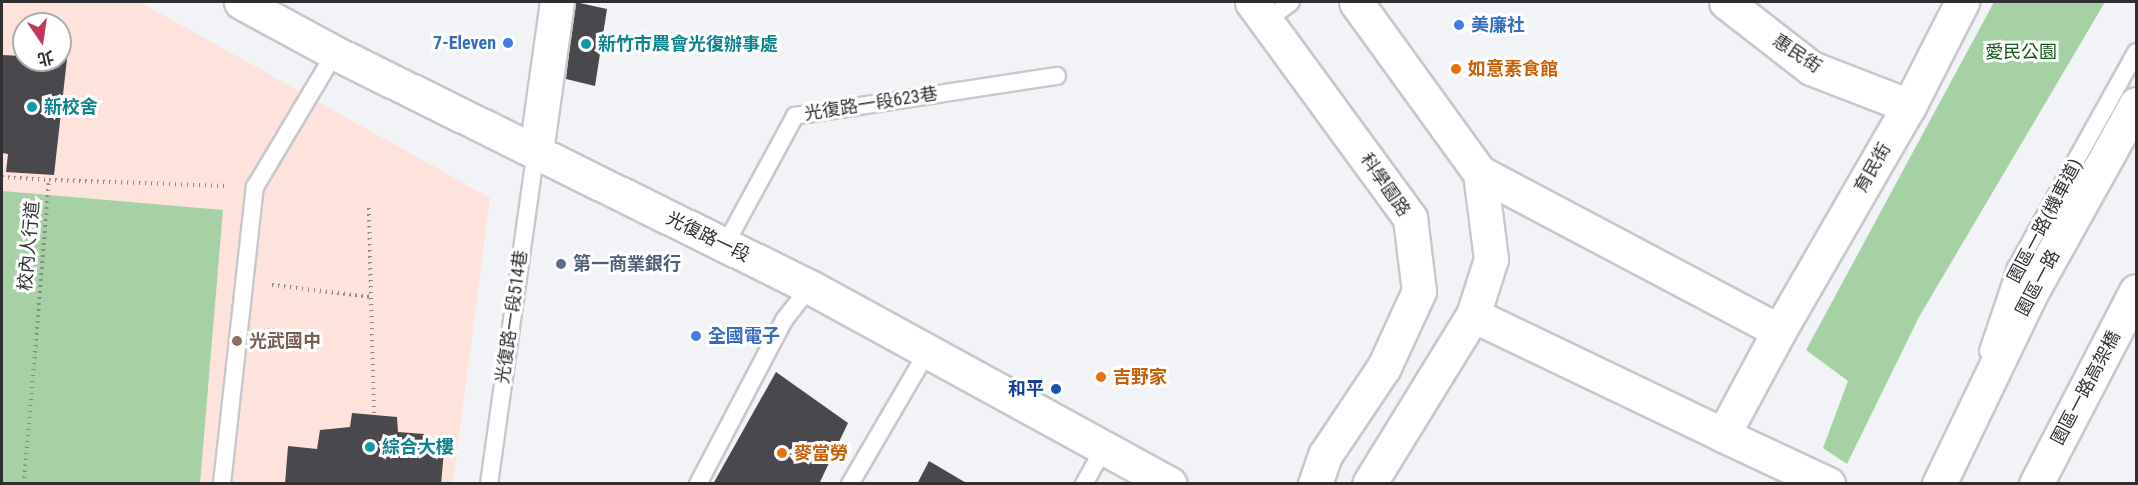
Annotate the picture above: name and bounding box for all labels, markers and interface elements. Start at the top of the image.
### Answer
north arrow [12,12,72,72]
place label: 美廉社 [1471,14,1525,36]
marker: 美廉社 [1452,18,1466,32]
street label: 惠民街 [1769,30,1825,78]
place label: 7-Eleven [433,32,496,54]
place label: 新竹市農會光復辦事處 [598,33,778,55]
marker: 7-Eleven [501,36,515,50]
marker: 新竹市農會光復辦事處 [579,37,593,51]
park label: 愛民公園 [1985,41,2057,63]
text: 北 [36,47,56,69]
place label: 如意素食館 [1468,58,1558,80]
marker: 如意素食館 [1449,62,1463,76]
street label: 光復路一段623巷 [803,83,939,125]
place label: 新校舍 [44,96,98,118]
marker: 新校舍 [25,100,39,114]
street label: 育民街 [1850,139,1896,197]
street label: 科學園路 [1356,149,1414,221]
street label: 園區一路(機車道) [2003,155,2087,287]
street label: 校內人行道 [14,200,44,292]
street label: 光復路一段 [663,208,753,266]
street label: 園區一路 [2012,246,2064,320]
street label: 光復路一段514巷 [492,249,532,385]
place label: 第一商業銀行 [573,253,681,275]
marker: 第一商業銀行 [554,257,568,271]
place label: 全國電子 [708,325,780,347]
street label: 園區一路高架橋 [2047,327,2125,449]
marker: 全國電子 [689,329,703,343]
place label: 光武國中 [249,330,321,352]
marker: 光武國中 [230,334,244,348]
place label: 吉野家 [1113,366,1167,388]
marker: 吉野家 [1094,370,1108,384]
place label: 和平 [1008,378,1044,400]
marker: 和平 [1049,382,1063,396]
place label: 綜合大樓 [382,436,454,458]
marker: 綜合大樓 [363,440,377,454]
place label: 麥當勞 [794,442,848,464]
marker: 麥當勞 [775,446,789,460]

